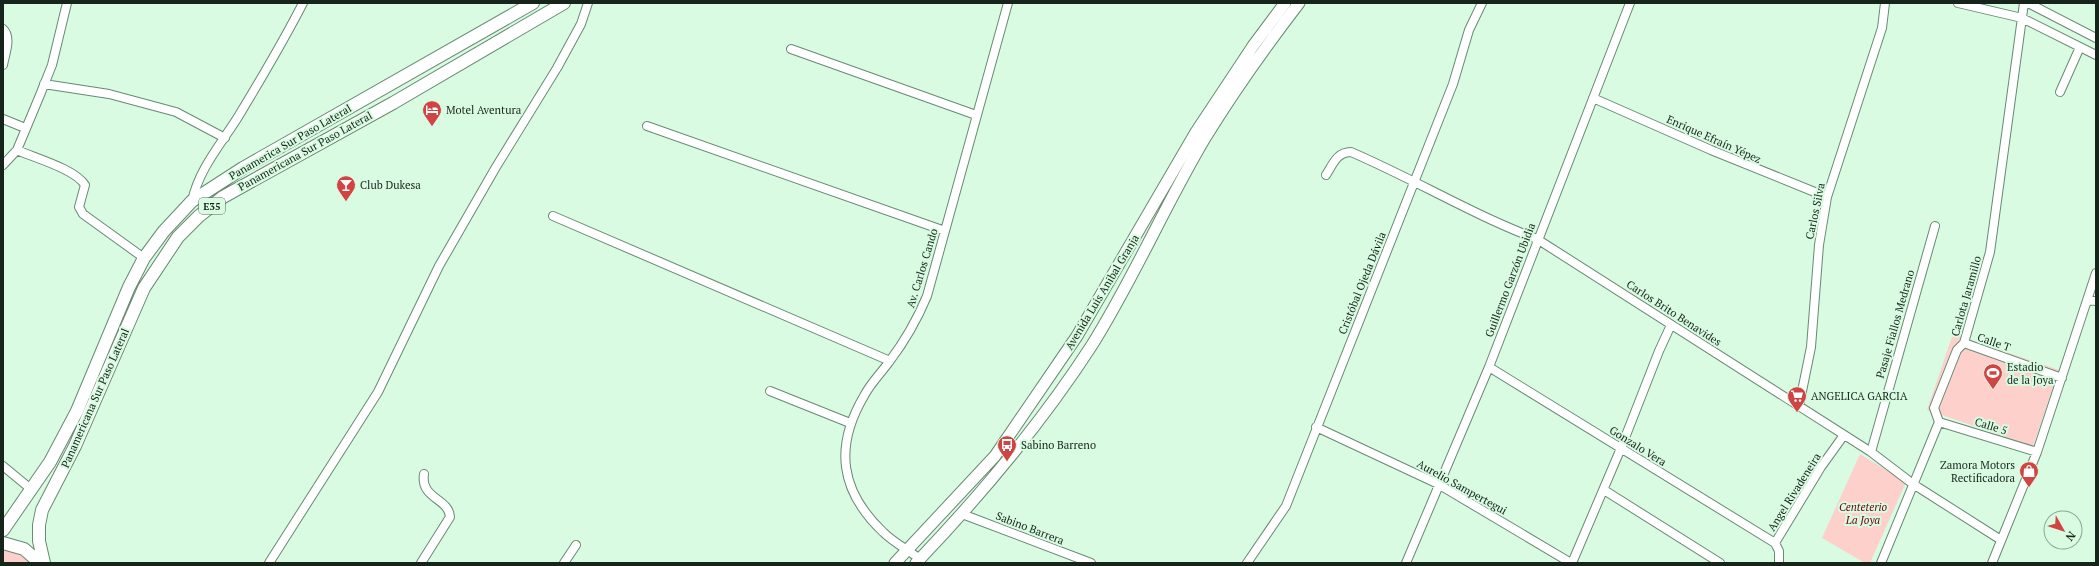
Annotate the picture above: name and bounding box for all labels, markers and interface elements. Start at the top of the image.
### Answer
hotel icon: Motel Aventura [421,99,443,127]
street label: Panamerica Sur Paso Lateral [226,101,354,183]
place label: Motel Aventura [446,103,522,117]
street label: Panamericana Sur Paso Lateral [235,108,375,194]
street label: Enrique Efraín Yépez [1665,112,1763,166]
bar icon: Club Dukesa [335,174,357,202]
place label: Club Dukesa [360,178,421,192]
street label: Carlos Silva [1802,181,1828,241]
road number: E35 [199,198,225,214]
street label: Guillermo Garzón Ubidia [1482,220,1538,339]
street label: Av. Carlos Cando [903,227,941,309]
street label: Cristóbal Ojeda Dávila [1335,229,1389,336]
street label: Avenida Luis Anibal Granja [1062,231,1142,352]
street label: Carlota Jaramillo [1948,254,1984,338]
street label: Pasaje Fiallos Medrano [1873,268,1917,380]
street label: Carlos Brito Benavides [1624,277,1724,349]
street label: Panamericana Sur Paso Lateral [58,326,132,470]
street label: Calle T [1976,330,2013,354]
place label: Estadio de la Joya [2007,360,2054,387]
sports icon: Estadio de la Joya [1982,362,2004,390]
supermarket icon: ANGELICA GARCIA [1786,385,1808,413]
place label: ANGELICA GARCIA [1811,389,1908,403]
street label: Calle 5 [1973,414,2009,438]
street label: Gonzalo Vera [1607,423,1670,469]
bus stop icon: Sabino Barreno [996,434,1018,462]
place label: Sabino Barreno [1021,438,1096,452]
street label: Angel Rivadeneira [1764,450,1824,534]
street label: Aurelio Sampertegui [1414,456,1510,518]
place label: Zamora Motors Rectificadora [1940,458,2015,485]
shop icon: Zamora Motors Rectificadora [2018,460,2040,488]
park label: Centeterio La Joya [1839,500,1887,527]
street label: Sabino Barrera [994,509,1067,548]
north arrow [2043,510,2083,550]
text: N [2062,529,2079,544]

